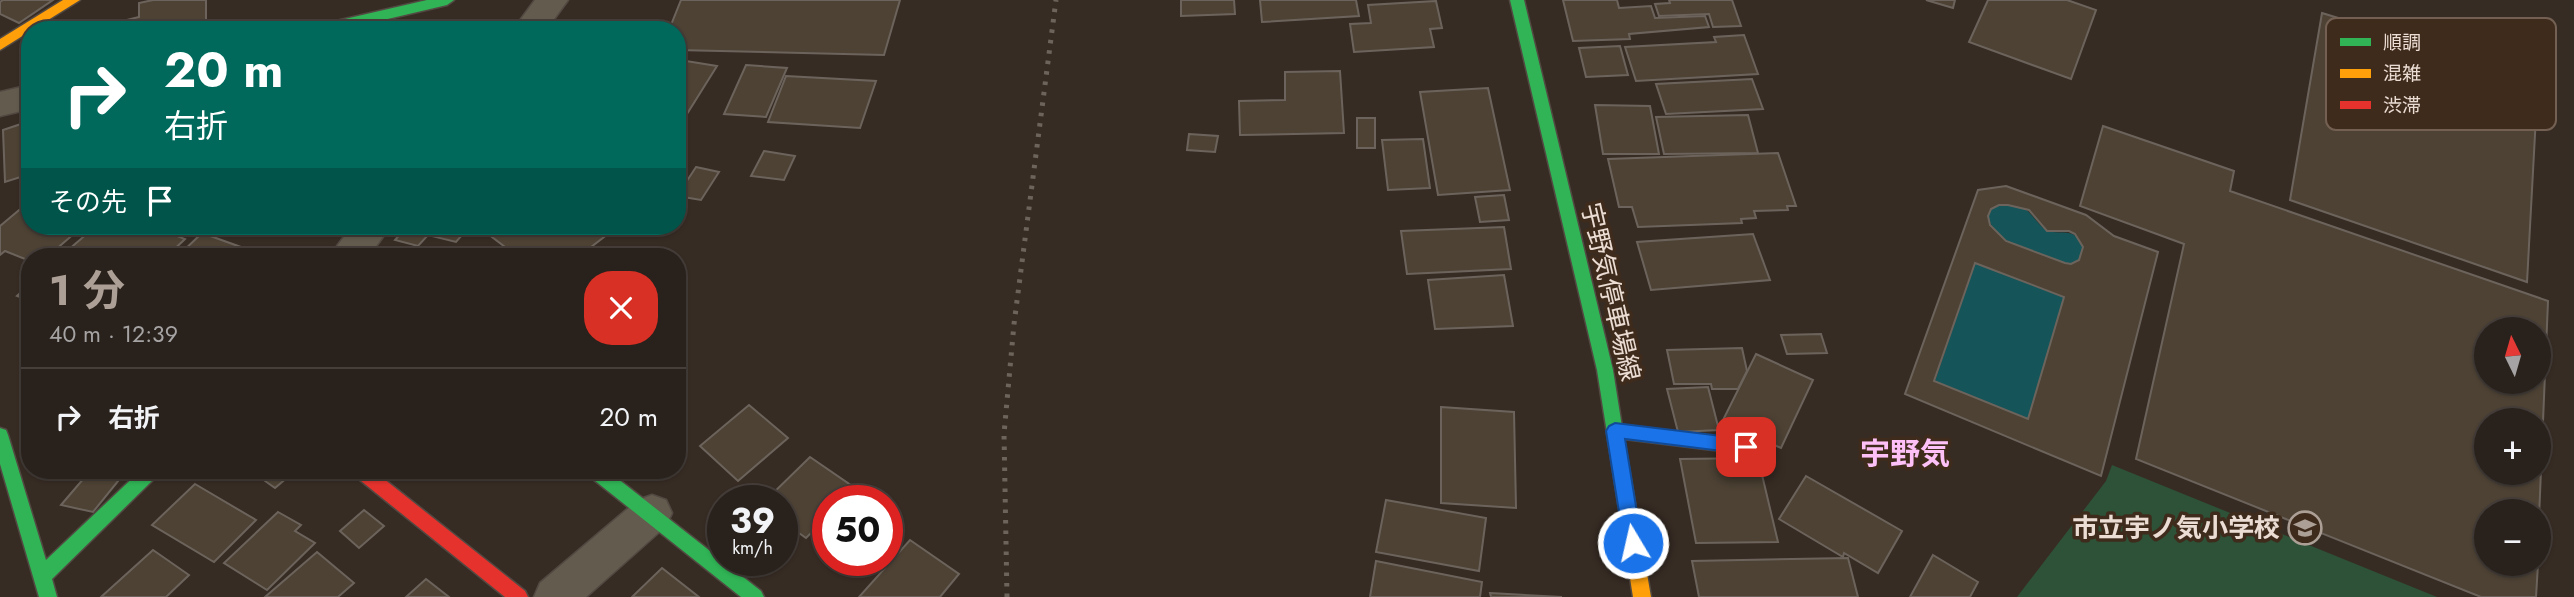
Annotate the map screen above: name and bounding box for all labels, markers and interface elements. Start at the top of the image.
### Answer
legend [2326,18,2556,130]
text: 順調 [2383,29,2421,56]
text: 20 m [164,35,283,105]
icon: right [49,49,140,140]
text: 混雑 [2383,60,2421,87]
text: 渋滞 [2383,92,2421,119]
text: 右折 [164,103,228,149]
icon: arrive [141,182,179,220]
text: その先 [49,183,127,221]
street label: 宇野気停車場線 [1572,199,1650,385]
text: 1 分 [49,260,125,321]
button: close [584,271,658,345]
text: 40 m · 12:39 [49,317,178,351]
north arrow [2474,317,2552,394]
map controls [2474,317,2551,576]
icon: right [49,398,87,436]
text: 20 m [600,398,658,436]
text: 右折 [108,399,160,437]
button: + [2474,408,2551,485]
pin [1716,417,1776,477]
icon: arrive [1727,428,1765,466]
district label: 宇野気 [1860,432,1950,475]
speed limit sign: 50 [812,485,903,576]
text: 39 [730,496,775,546]
button: − [2474,499,2551,576]
position arrow [1596,506,1670,580]
place label: 市立宇ノ気小学校 [2072,509,2280,547]
school or university icon: 市立宇ノ気小学校 [2286,509,2324,547]
text: km/h [732,535,773,561]

